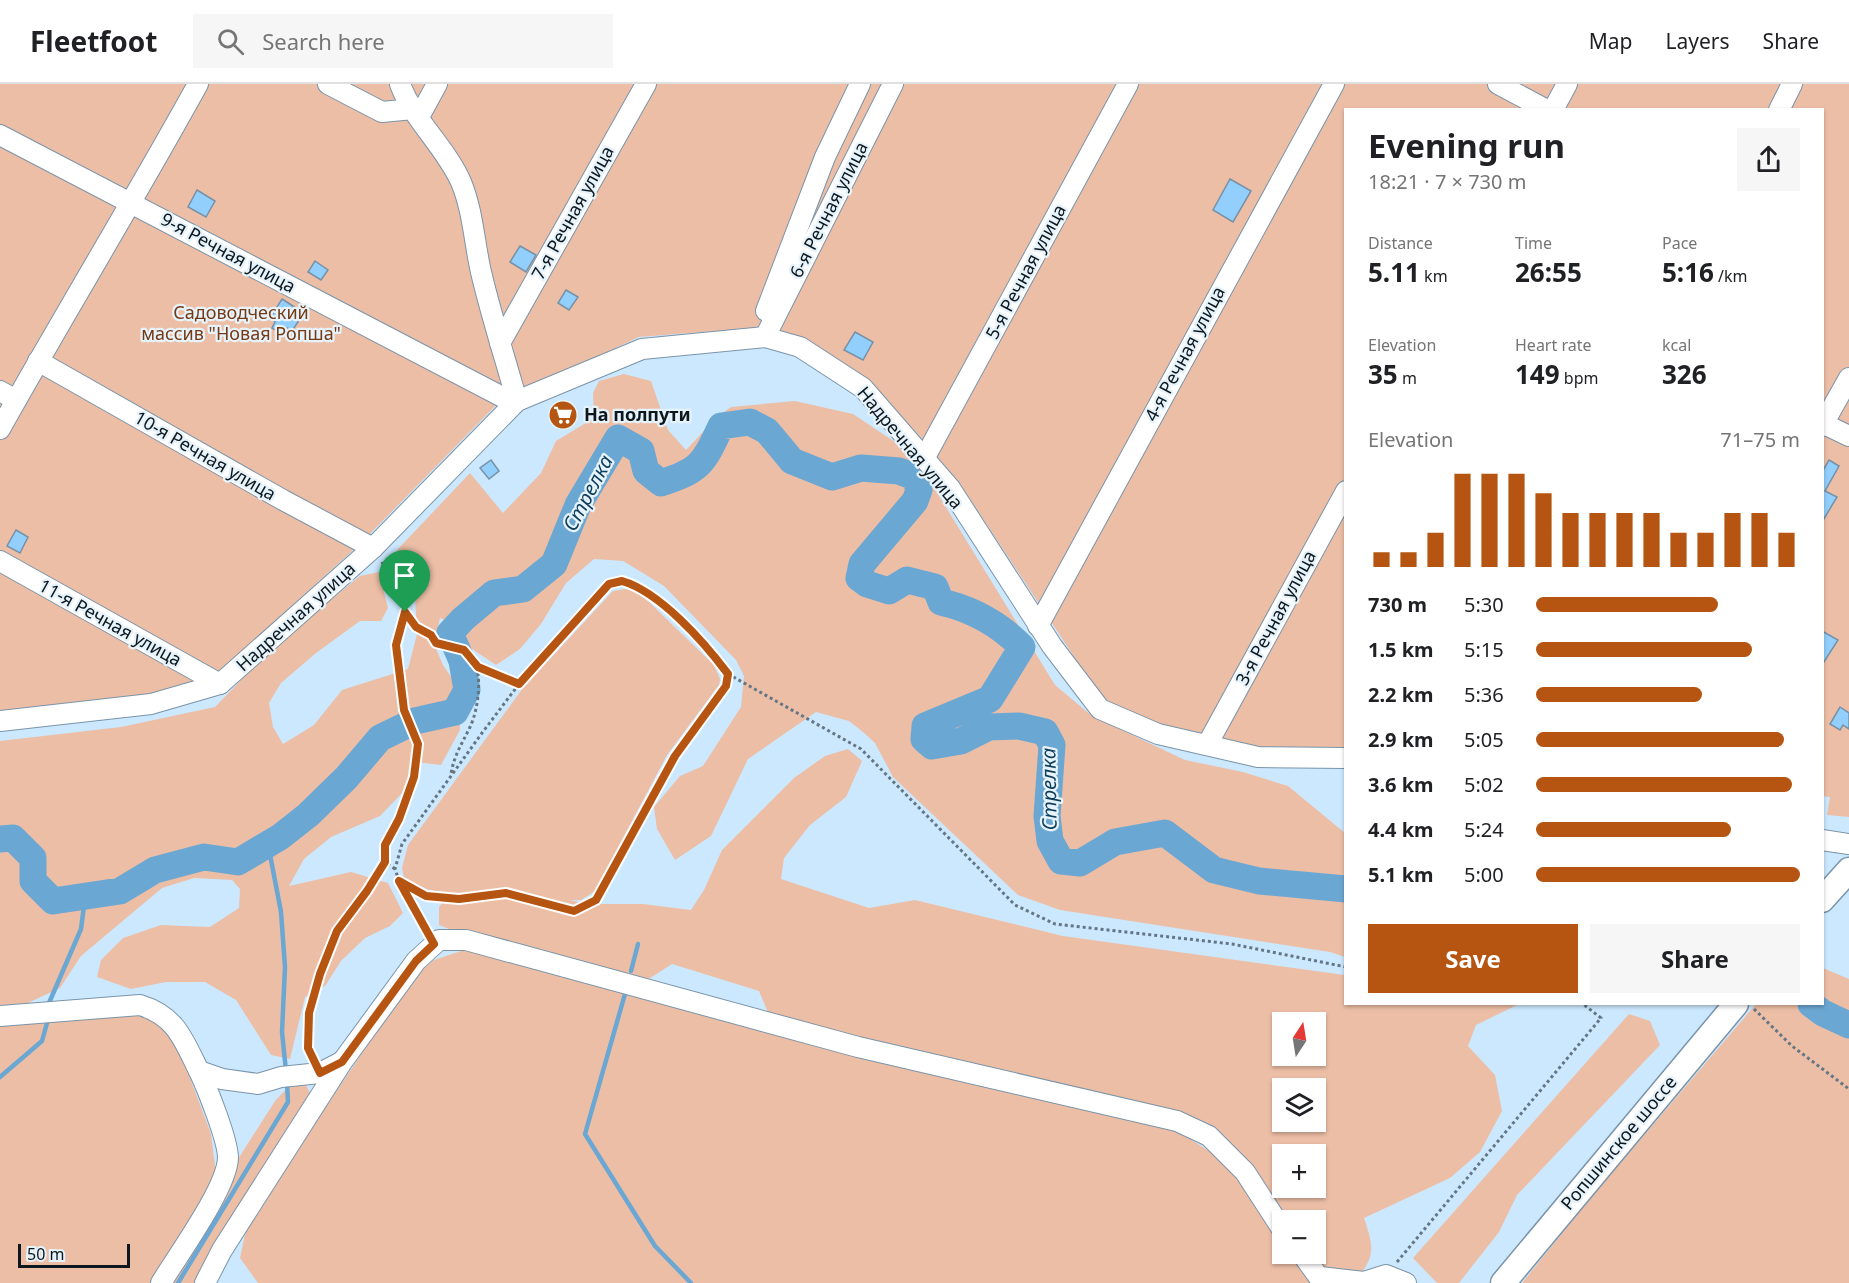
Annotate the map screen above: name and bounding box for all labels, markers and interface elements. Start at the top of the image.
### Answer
search box [193,14,613,68]
text: Fleetfoot [30,22,157,60]
icon: search [214,25,247,58]
text: Search here [262,26,385,56]
text: Map [1589,27,1633,55]
text: Layers [1666,27,1730,55]
text: Share [1763,27,1819,55]
text: Evening run [1368,123,1565,168]
button: share [1737,128,1800,191]
street label: 6-я Речная улица [784,138,873,282]
street label: 7-я Речная улица [525,141,619,284]
text: 18:21 · 7 × 730 m [1368,168,1526,195]
street label: 5-я Речная улица [979,200,1071,343]
street label: 9-я Речная улица [157,206,300,298]
text: Distance [1368,232,1433,254]
text: Time [1515,232,1552,254]
text: Pace [1662,232,1697,254]
text: 5.11 [1368,254,1420,290]
text: 26:55 [1515,254,1582,290]
text: 5:16 [1662,254,1714,290]
text: km [1420,265,1448,287]
text: /km [1714,265,1748,287]
street label: 4-я Речная улица [1138,282,1230,425]
park label: Садоводческий массив "Новая Ропша" [141,300,341,345]
text: Elevation [1368,334,1436,356]
text: Heart rate [1515,334,1591,356]
text: kcal [1662,334,1691,356]
text: 35 [1368,356,1398,392]
text: 149 [1515,356,1560,392]
text: 326 [1662,356,1707,392]
text: m [1398,367,1417,389]
text: bpm [1560,367,1598,389]
street label: Надречная улица [852,381,969,514]
supermarket icon: На полпути [547,399,579,431]
place label: На полпути [584,402,691,426]
street label: 10-я Речная улица [130,405,281,505]
text: Elevation [1368,426,1453,453]
text: 71–75 m [1720,426,1800,453]
water label: Стрелка [556,450,619,536]
street label: 3-я Речная улица [1229,546,1321,689]
pin [379,550,430,612]
street label: Надречная улица [231,556,360,676]
icon: arrive [388,559,421,592]
street label: 11-я Речная улица [35,573,186,671]
text: 730 m [1368,591,1427,618]
text: 5:30 [1464,591,1504,618]
text: 1.5 km [1368,636,1434,663]
text: 5:15 [1464,636,1504,663]
text: 2.2 km [1368,681,1434,708]
text: 5:36 [1464,681,1504,708]
text: 2.9 km [1368,726,1434,753]
text: 5:05 [1464,726,1504,753]
water label: Стрелка [1034,748,1063,831]
text: 3.6 km [1368,771,1434,798]
text: 5:02 [1464,771,1504,798]
text: 4.4 km [1368,816,1434,843]
text: 5:24 [1464,816,1504,843]
text: 5.1 km [1368,861,1434,888]
text: 5:00 [1464,861,1504,888]
button: Save [1368,924,1578,993]
button: Share [1590,924,1800,993]
north arrow [1272,1012,1326,1066]
map controls [1272,1012,1326,1264]
street label: Ропшинское шоссе [1555,1070,1681,1214]
button: layers [1272,1078,1326,1132]
button: + [1272,1144,1326,1198]
button: − [1272,1210,1326,1264]
scale bar [18,1241,130,1268]
text: 50 m [27,1243,64,1265]

